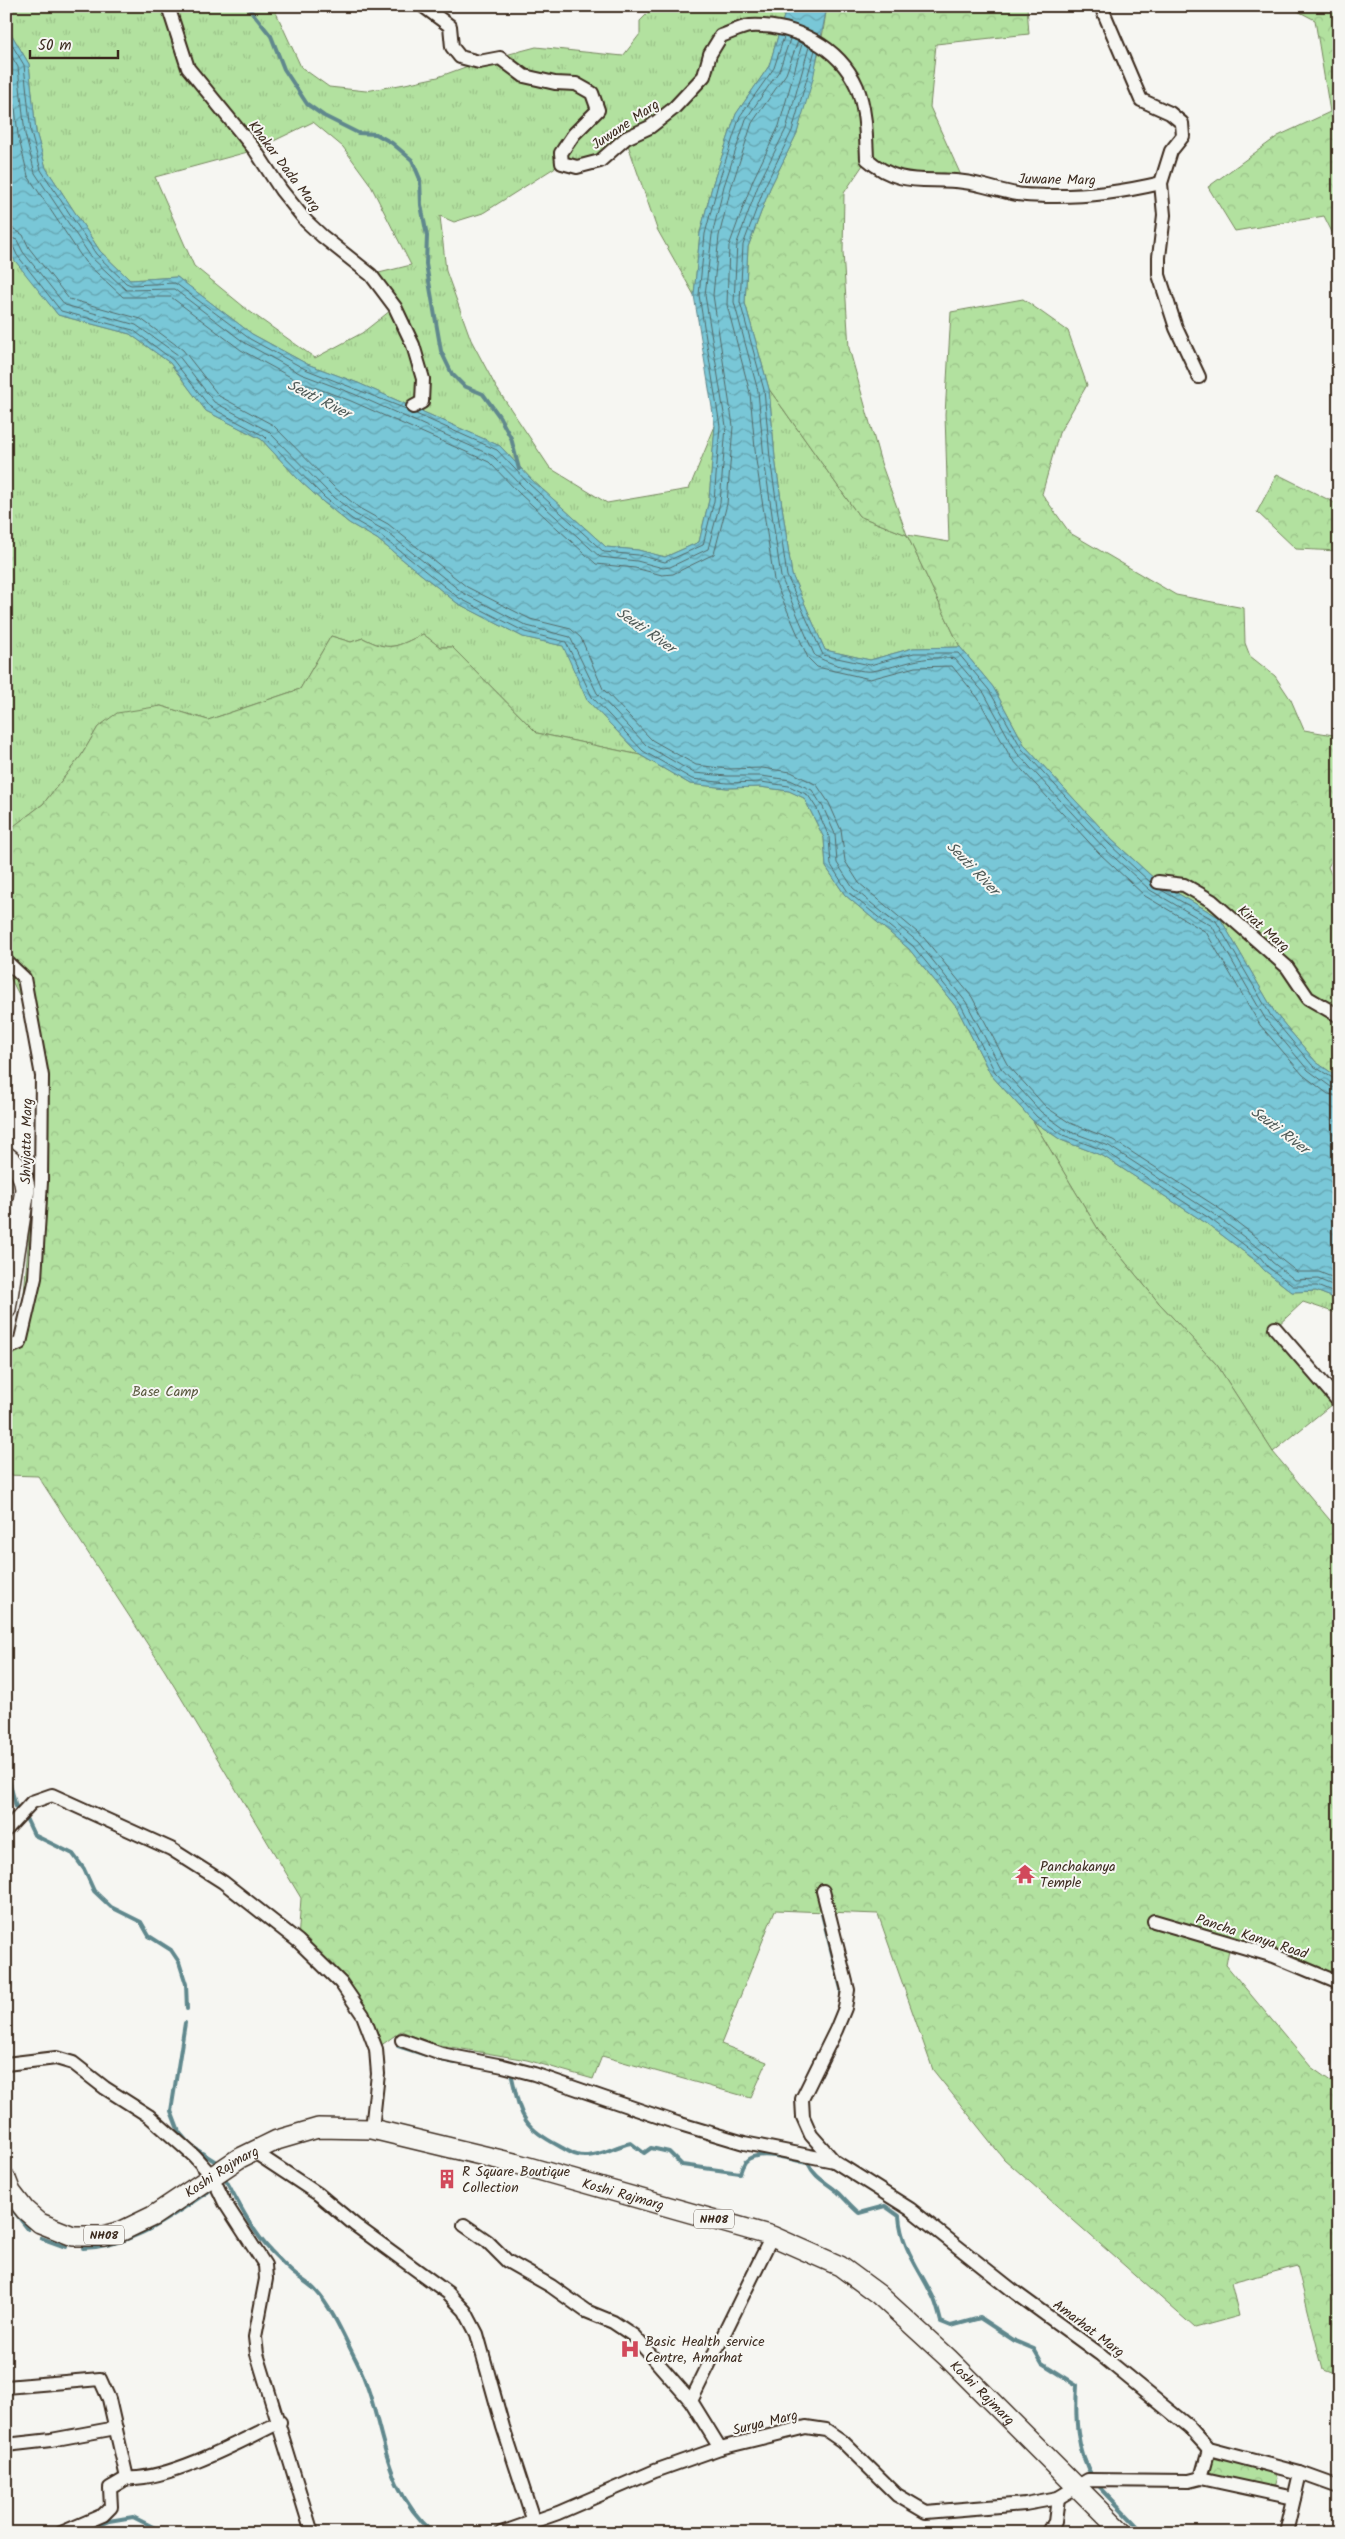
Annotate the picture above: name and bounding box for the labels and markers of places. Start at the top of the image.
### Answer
place label: Panchakanya Temple [1040,1856,1116,1894]
temple icon: Panchakanya Temple [1014,1863,1036,1885]
place label: R Square Boutique Collection [462,2161,571,2199]
building icon: R Square Boutique Collection [436,2168,458,2190]
place label: Basic Health service Centre, Amarhat [645,2331,765,2369]
hospital icon: Basic Health service Centre, Amarhat [619,2338,641,2360]

